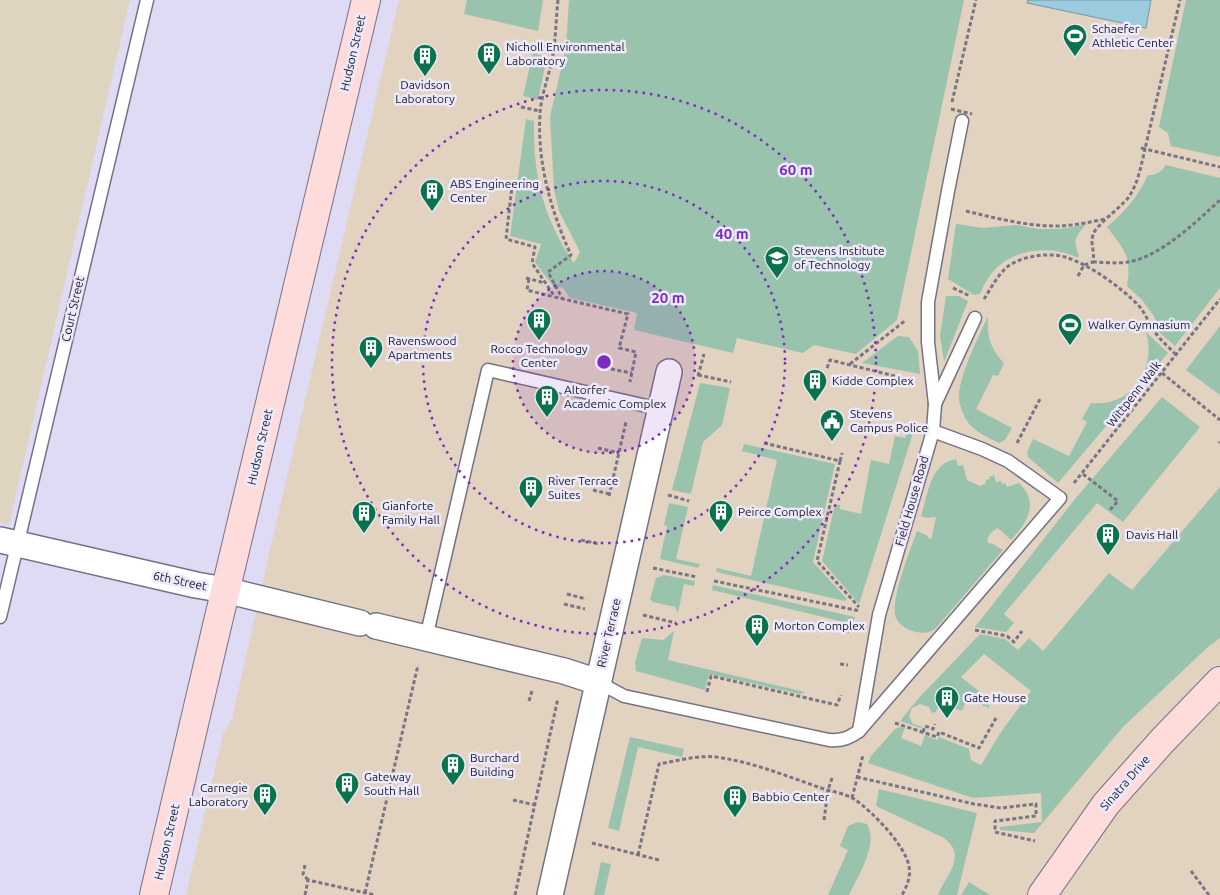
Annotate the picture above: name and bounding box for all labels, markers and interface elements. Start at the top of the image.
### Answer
street label: Hudson Street [337,13,368,92]
place label: Schaefer Athletic Center [1092,22,1174,49]
sports icon: Schaefer Athletic Center [1062,23,1088,57]
place label: Nicholl Environmental Laboratory [506,40,625,67]
building icon: Nicholl Environmental Laboratory [476,41,502,75]
building icon: Davidson Laboratory [412,43,438,77]
place label: Davidson Laboratory [395,78,455,105]
text: 60 m [779,161,813,178]
place label: ABS Engineering Center [450,177,539,204]
building icon: ABS Engineering Center [419,178,445,212]
text: 40 m [715,225,749,242]
place label: Stevens Institute of Technology [794,244,885,271]
school or university icon: Stevens Institute of Technology [764,245,790,279]
street label: Court Street [59,275,86,343]
text: 20 m [651,289,685,306]
building icon: Rocco Technology Center [526,307,552,341]
sports icon: Walker Gymnasium [1057,312,1083,346]
place label: Walker Gymnasium [1088,318,1190,331]
place label: Ravenswood Apartments [388,334,457,361]
building icon: Ravenswood Apartments [358,335,384,369]
place label: Rocco Technology Center [490,342,588,369]
centre of rings [595,353,613,371]
street label: Wittpenn Walk [1104,358,1163,429]
building icon: Kidde Complex [802,368,828,402]
place label: Kidde Complex [832,374,913,387]
place label: Altorfer Academic Complex [564,383,666,410]
building icon: Altorfer Academic Complex [534,384,560,418]
street label: Hudson Street [244,407,275,486]
place label: Stevens Campus Police [850,407,928,434]
public building icon: Stevens Campus Police [819,408,845,442]
street label: Field House Road [892,454,931,547]
place label: River Terrace Suites [548,474,618,501]
building icon: River Terrace Suites [518,475,544,509]
place label: Gianforte Family Hall [382,499,440,526]
building icon: Peirce Complex [708,499,734,533]
building icon: Gianforte Family Hall [351,500,377,534]
place label: Peirce Complex [738,505,822,518]
building icon: Davis Hall [1095,522,1121,556]
place label: Davis Hall [1126,528,1178,541]
street label: 6th Street [152,568,208,593]
street label: River Terrace [594,597,623,669]
building icon: Morton Complex [744,613,770,647]
place label: Morton Complex [774,619,865,632]
building icon: Gate House [934,685,960,719]
place label: Gate House [964,691,1026,704]
place label: Burchard Building [470,751,519,778]
building icon: Burchard Building [440,752,466,786]
street label: Sinatra Drive [1097,752,1152,813]
place label: Gateway South Hall [364,770,419,797]
building icon: Gateway South Hall [334,771,360,805]
place label: Carnegie Laboratory [189,781,248,808]
building icon: Carnegie Laboratory [252,782,278,816]
building icon: Babbio Center [722,784,748,818]
place label: Babbio Center [752,790,830,803]
street label: Hudson Street [151,802,182,881]

